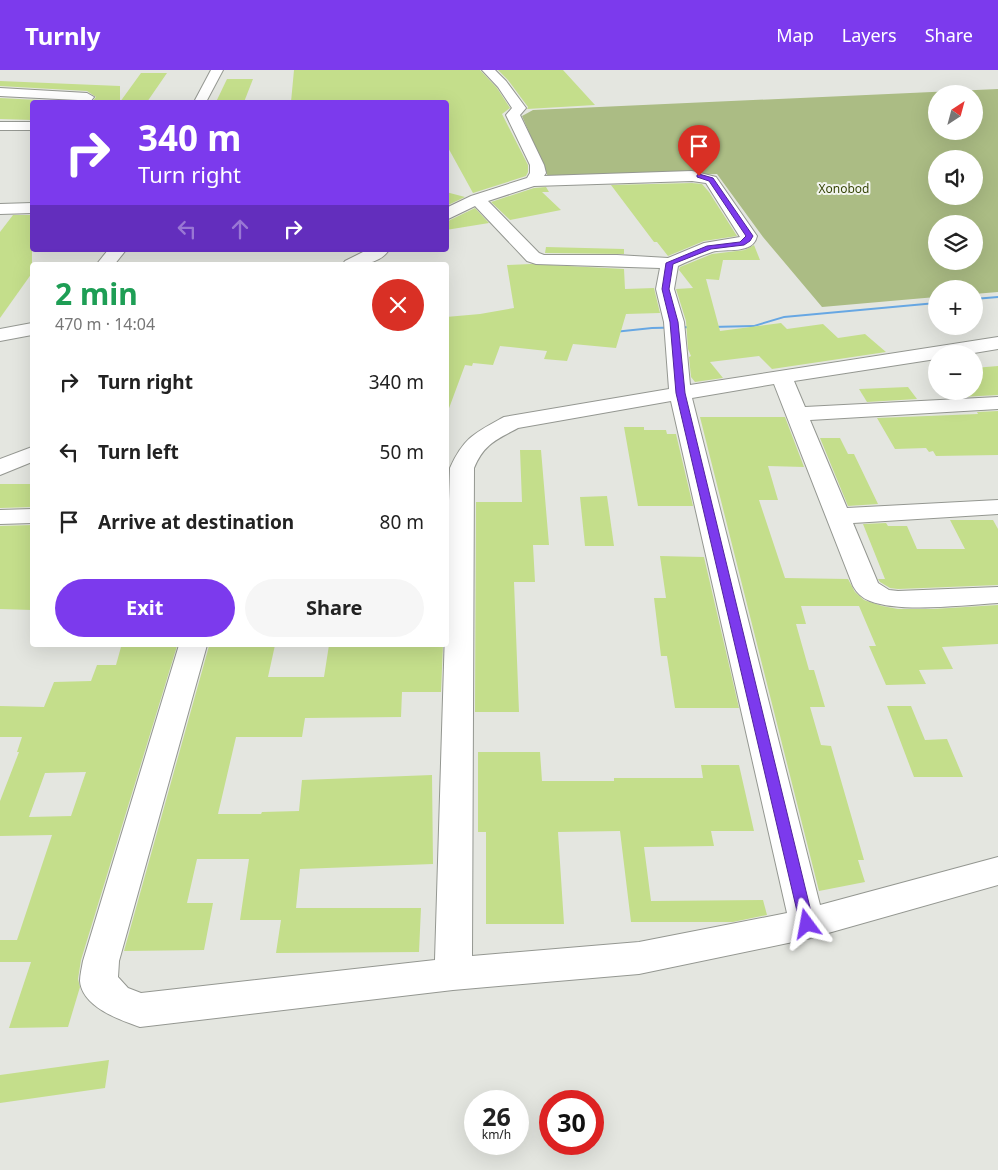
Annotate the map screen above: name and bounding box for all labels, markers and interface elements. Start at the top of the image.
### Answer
text: Turnly [25,19,100,52]
text: Map [776,23,814,47]
text: Layers [842,23,897,47]
text: Share [925,23,973,47]
north arrow [928,85,982,140]
map controls [928,85,983,400]
text: 340 m [138,114,241,161]
icon: right [55,120,120,185]
pin [678,125,720,176]
icon: arrive [685,132,713,160]
button: sound [928,150,983,205]
text: Turn right [138,159,241,189]
park label: Xonobod [819,180,870,197]
icon: left [173,215,201,243]
icon: ahead [226,215,254,243]
icon: right [279,215,307,243]
button: layers [928,215,983,270]
text: 2 min [55,273,138,314]
button: close [372,279,424,331]
button: + [928,280,983,335]
text: 470 m · 14:04 [55,313,155,335]
button: − [928,345,983,400]
icon: right [55,368,83,396]
text: Turn right [98,369,193,395]
text: 340 m [369,369,424,395]
icon: left [55,438,83,466]
text: Turn left [98,439,179,465]
text: 50 m [380,439,424,465]
icon: arrive [55,508,83,536]
text: Arrive at destination [98,509,294,535]
text: 80 m [380,509,424,535]
button: Exit [55,579,235,637]
button: Share [245,579,424,637]
position arrow [780,897,832,949]
speed limit sign: 30 [539,1090,604,1155]
text: 26 [482,1099,511,1133]
text: km/h [482,1126,511,1143]

